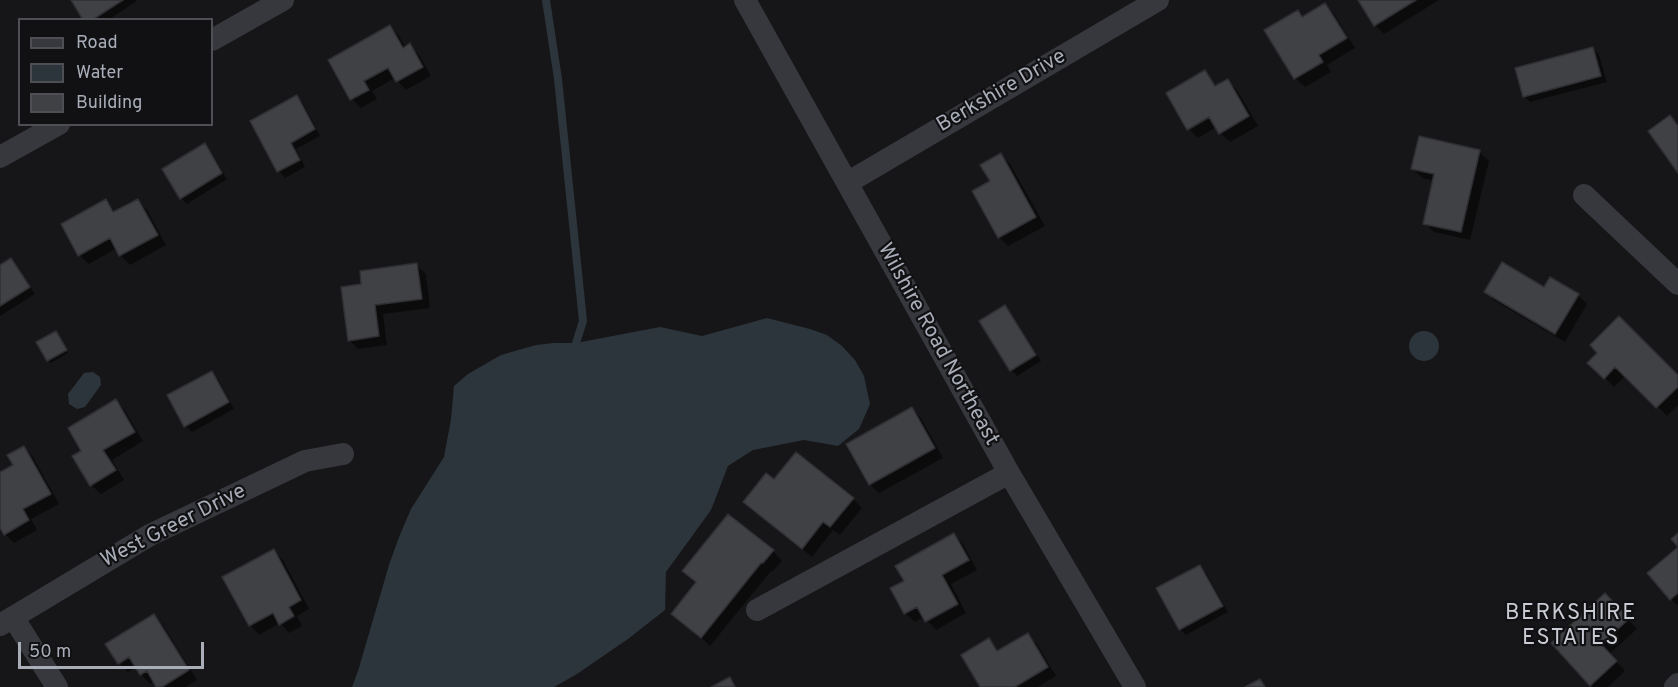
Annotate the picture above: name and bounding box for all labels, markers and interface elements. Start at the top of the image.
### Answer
legend [18,18,213,126]
text: Road [76,32,118,55]
street label: Berkshire Drive [933,45,1071,139]
text: Water [76,62,123,85]
text: Building [76,92,142,115]
street label: Wilshire Road Northeast [871,239,1003,451]
street label: West Greer Drive [97,480,251,574]
district label: BERKSHIRE ESTATES [1505,602,1637,654]
scale bar [21,630,207,668]
text: 50 m [29,641,71,664]

